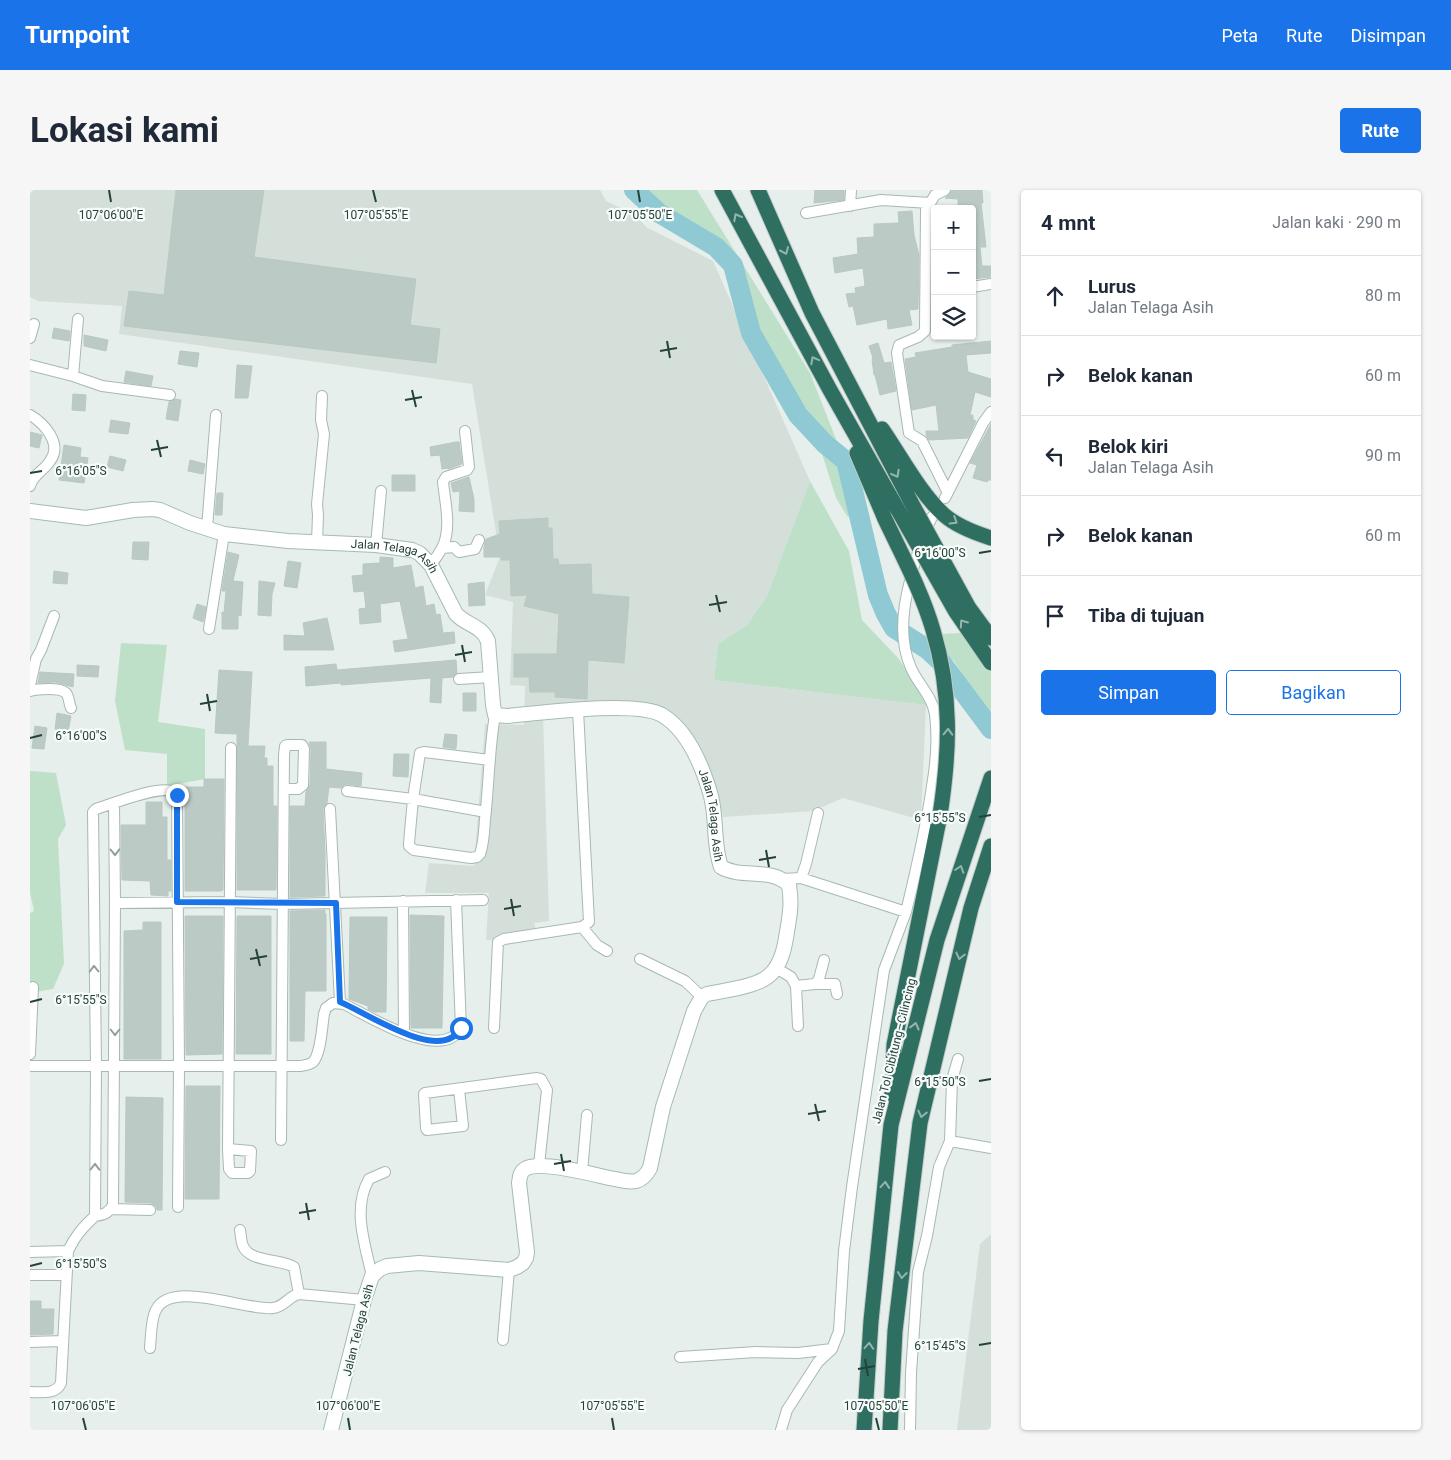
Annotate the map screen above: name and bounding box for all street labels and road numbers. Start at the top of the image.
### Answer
street label: Jalan Telaga Asih [350,537,441,575]
street label: Jalan Telaga Asih [695,767,726,863]
street label: Jalan Tol Cibitung–Cilincing [869,977,919,1125]
street label: Jalan Telaga Asih [340,1283,376,1377]

